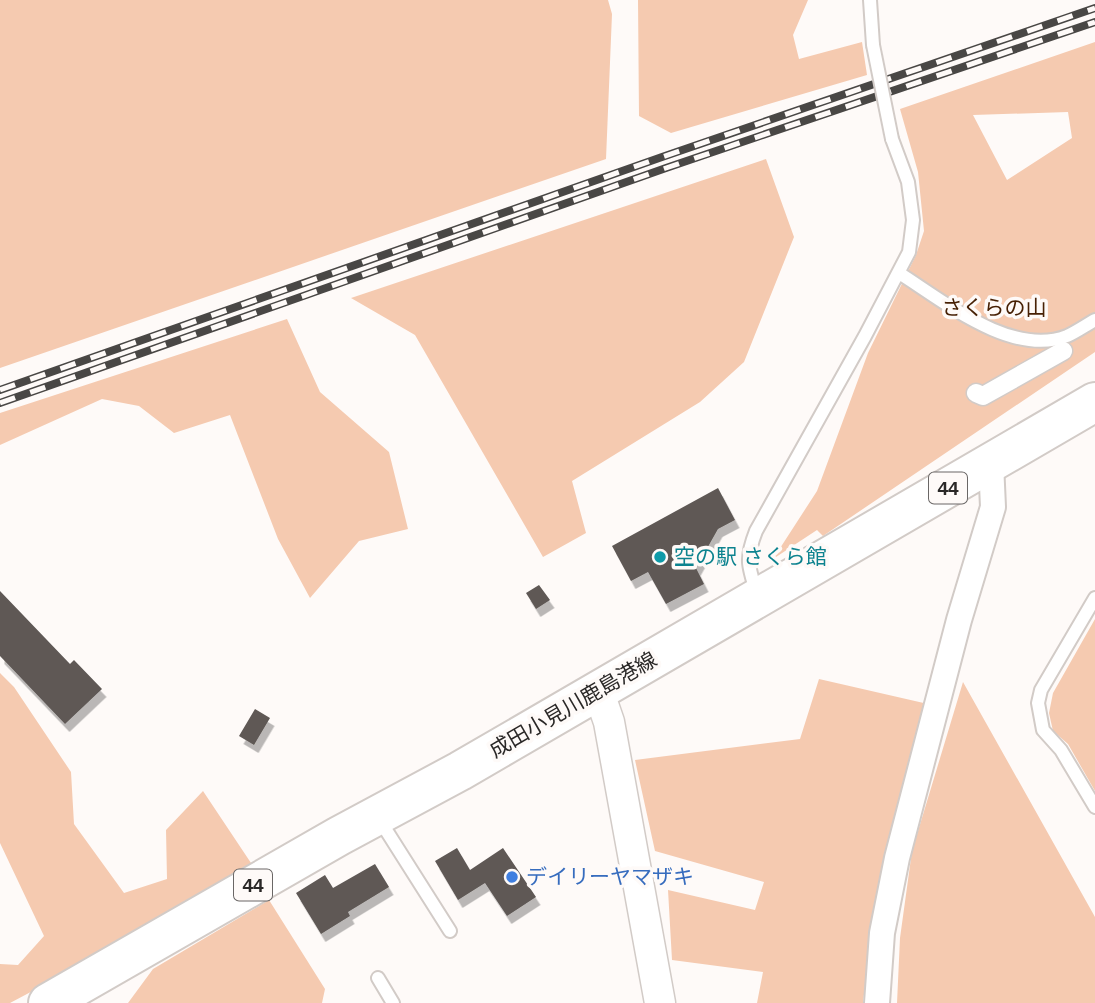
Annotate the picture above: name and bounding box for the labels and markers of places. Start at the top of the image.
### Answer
place label: 空の駅 さくら館 [674,545,827,568]
marker: 空の駅 さくら館 [652,549,668,565]
place label: デイリーヤマザキ [526,865,694,888]
marker: デイリーヤマザキ [504,869,520,885]

